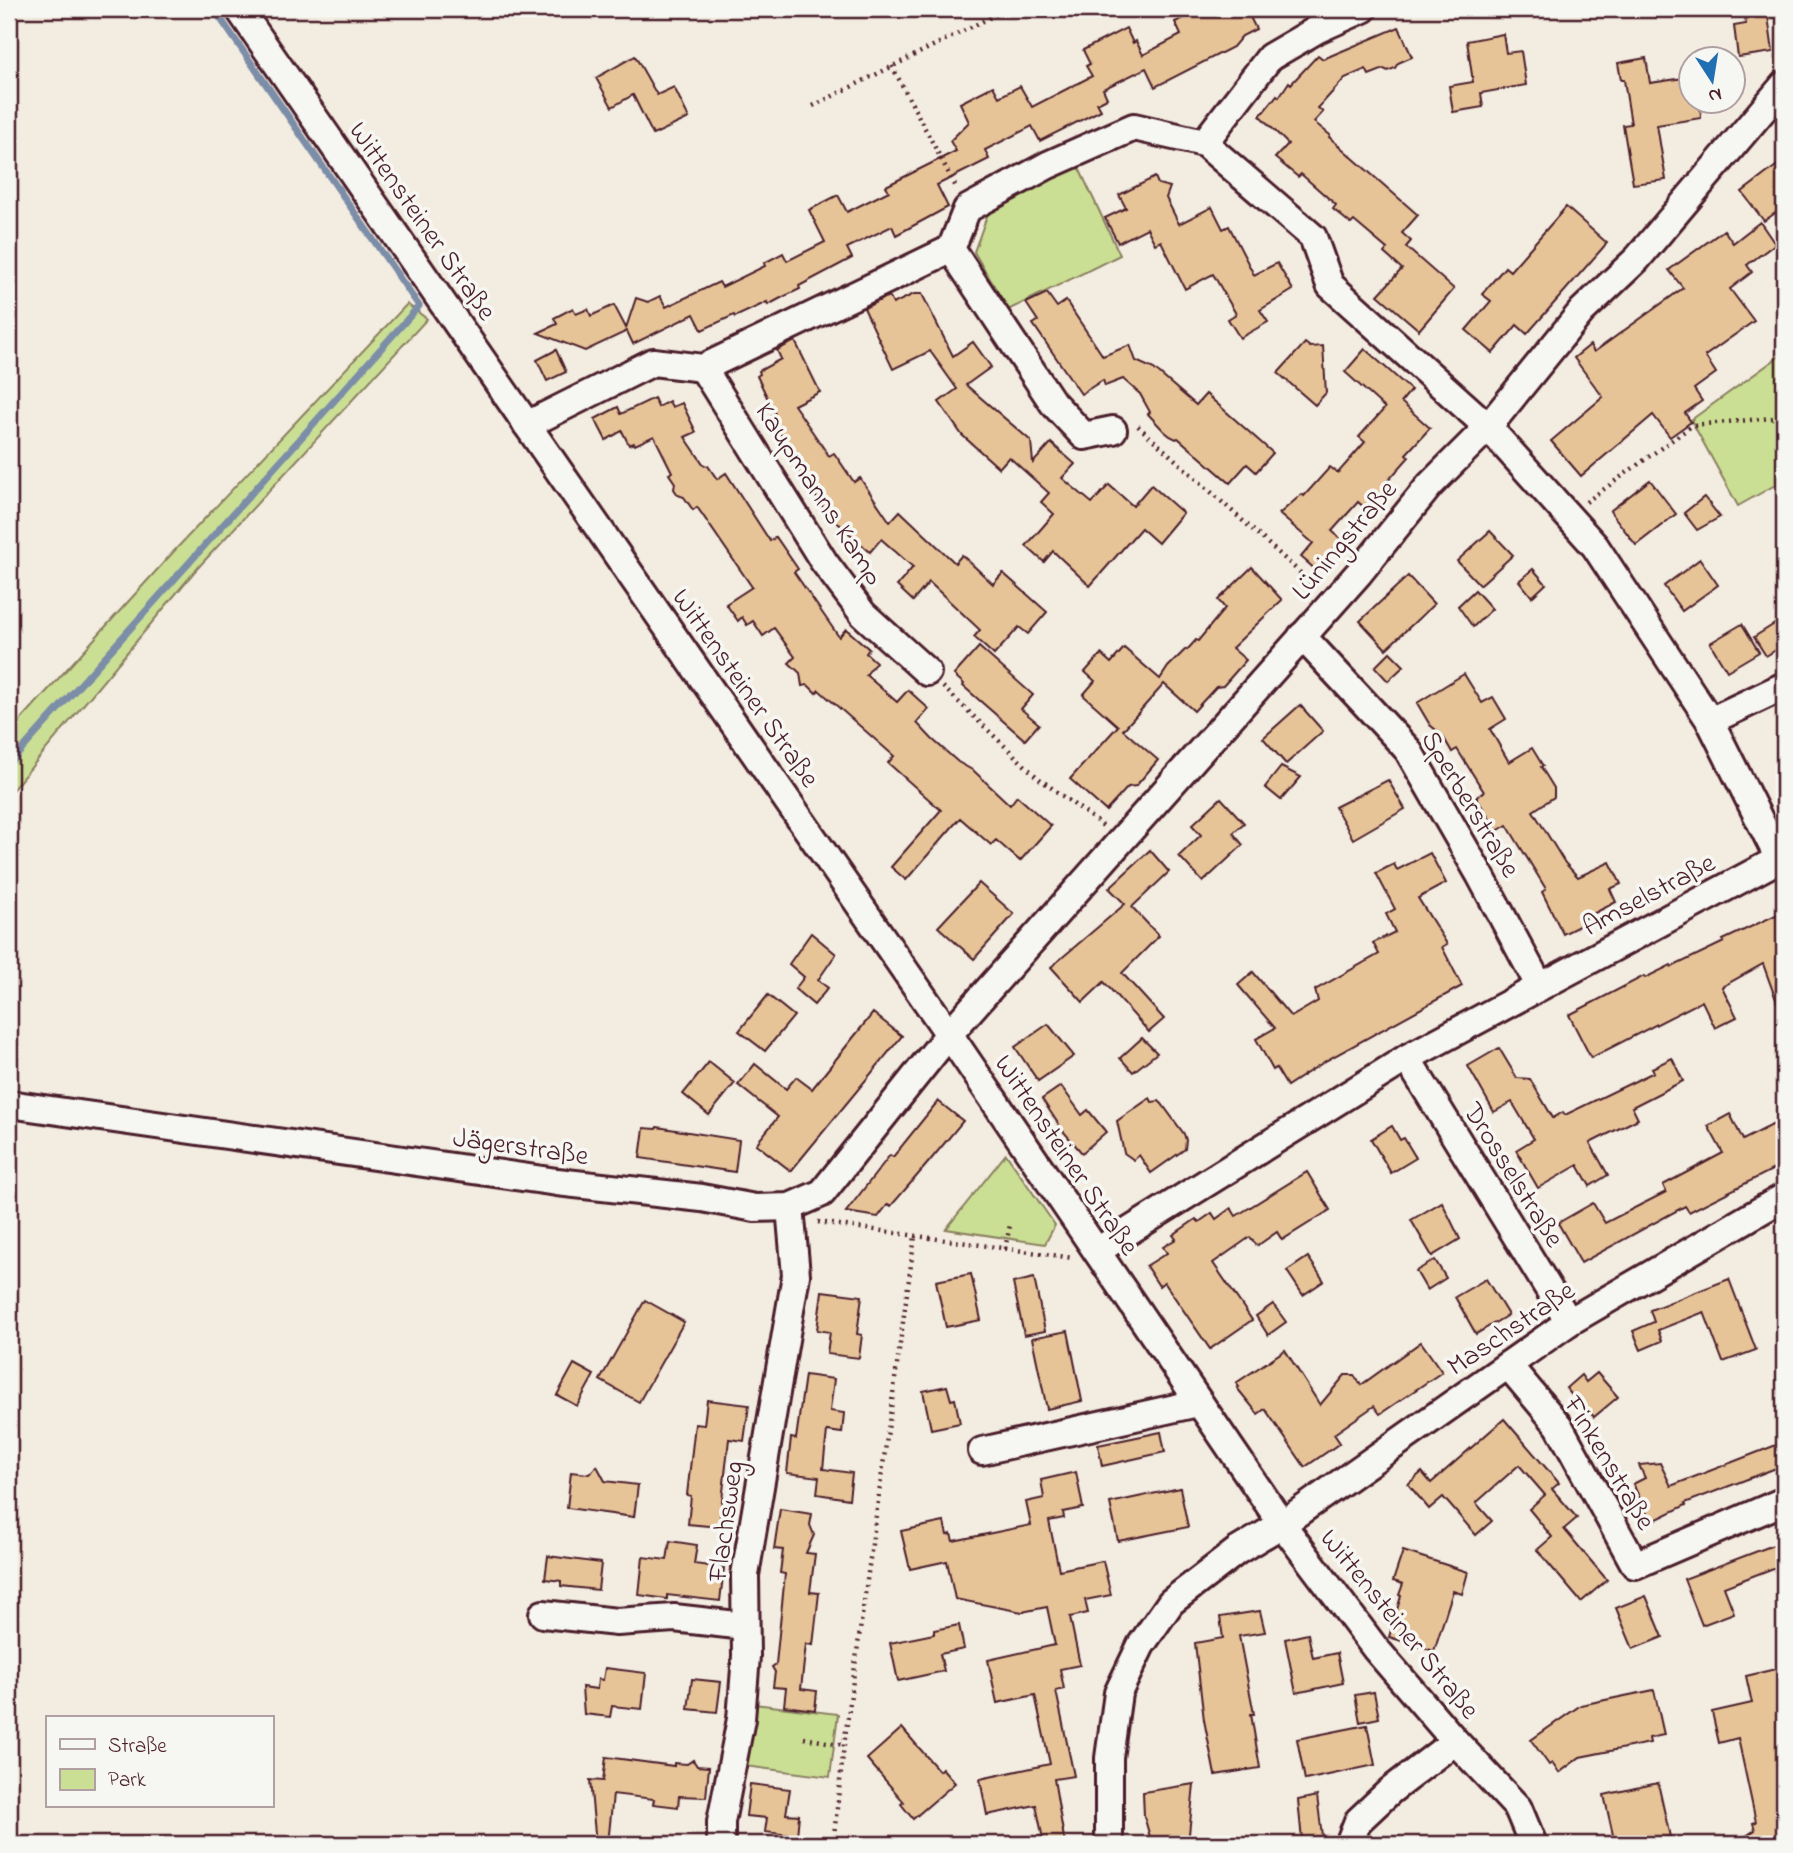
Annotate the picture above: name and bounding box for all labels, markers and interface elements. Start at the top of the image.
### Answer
north arrow [1678,46,1748,116]
text: N [1706,80,1724,109]
street label: Wittensteiner Straße [337,114,506,330]
street label: Kaupmanns Kamp [743,395,893,595]
street label: Lüningstraße [1283,472,1409,610]
street label: Wittensteiner Straße [660,581,829,797]
street label: Sperberstraße [1409,723,1529,887]
street label: Amselstraße [1576,844,1724,948]
street label: Wittensteiner Straße [982,1047,1148,1265]
street label: Drosselstraße [1451,1095,1573,1257]
street label: Jägerstraße [450,1119,591,1178]
street label: Maschstraße [1440,1272,1585,1388]
street label: Finkenstraße [1551,1388,1664,1539]
street label: Flachsweg [699,1458,756,1585]
street label: Wittensteiner Straße [1308,1521,1488,1730]
legend [46,1716,273,1808]
text: Straße [108,1732,167,1762]
text: Park [108,1766,147,1796]

